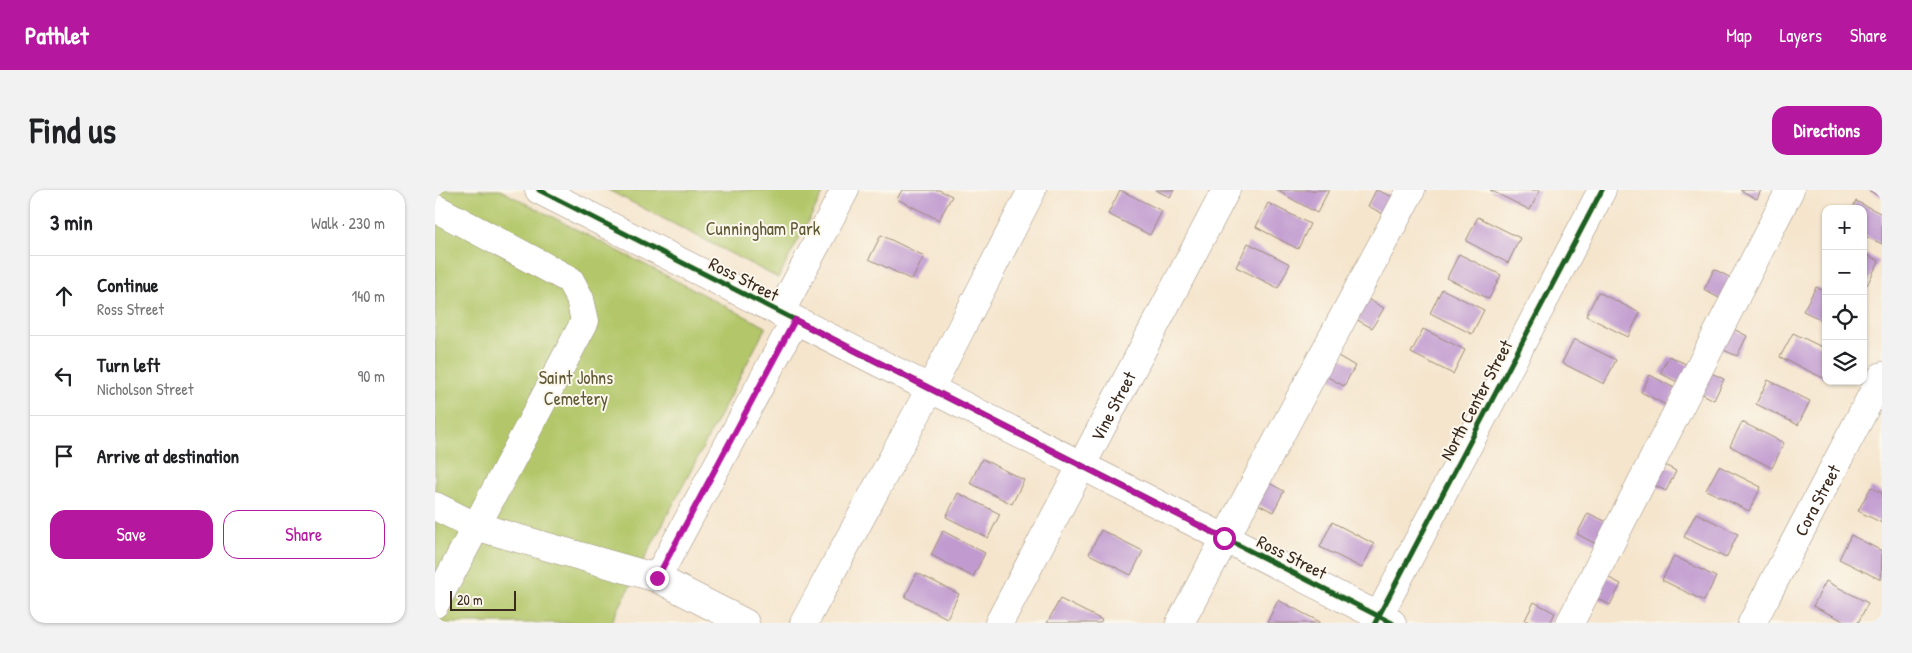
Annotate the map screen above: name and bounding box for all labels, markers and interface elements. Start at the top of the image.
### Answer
text: Pathlet [25,19,88,51]
text: Map [1726,23,1752,48]
text: Layers [1780,23,1822,48]
text: Share [1850,23,1887,48]
button: Directions [1772,106,1882,155]
text: Find us [30,107,116,154]
map controls [1822,205,1867,385]
button: + [1822,205,1867,250]
text: 3 min [50,208,93,237]
text: Walk · 230 m [311,212,385,234]
park label: Cunningham Park [706,216,821,241]
button: − [1822,250,1867,295]
street label: Ross Street [705,251,784,308]
text: Continue [97,272,158,298]
icon: ahead [50,282,78,310]
text: 140 m [351,285,385,307]
button: locate [1822,295,1867,340]
text: Ross Street [97,298,164,320]
street label: North Center Street [1434,335,1519,465]
button: layers [1822,340,1867,385]
text: Turn left [97,352,160,378]
icon: left [50,362,78,390]
text: 90 m [357,365,385,387]
park label: Saint Johns Cemetery [539,365,613,411]
street label: Vine Street [1084,366,1142,445]
text: Nicholson Street [97,378,194,400]
icon: arrive [50,442,78,470]
text: Arrive at destination [97,443,239,469]
street label: Cora Street [1788,459,1846,540]
button: Save [50,510,213,559]
button: Share [223,510,385,559]
route start [1213,527,1236,550]
street label: Ross Street [1253,529,1332,586]
route end [646,567,669,590]
scale bar [450,588,516,611]
text: 20 m [457,590,483,609]

